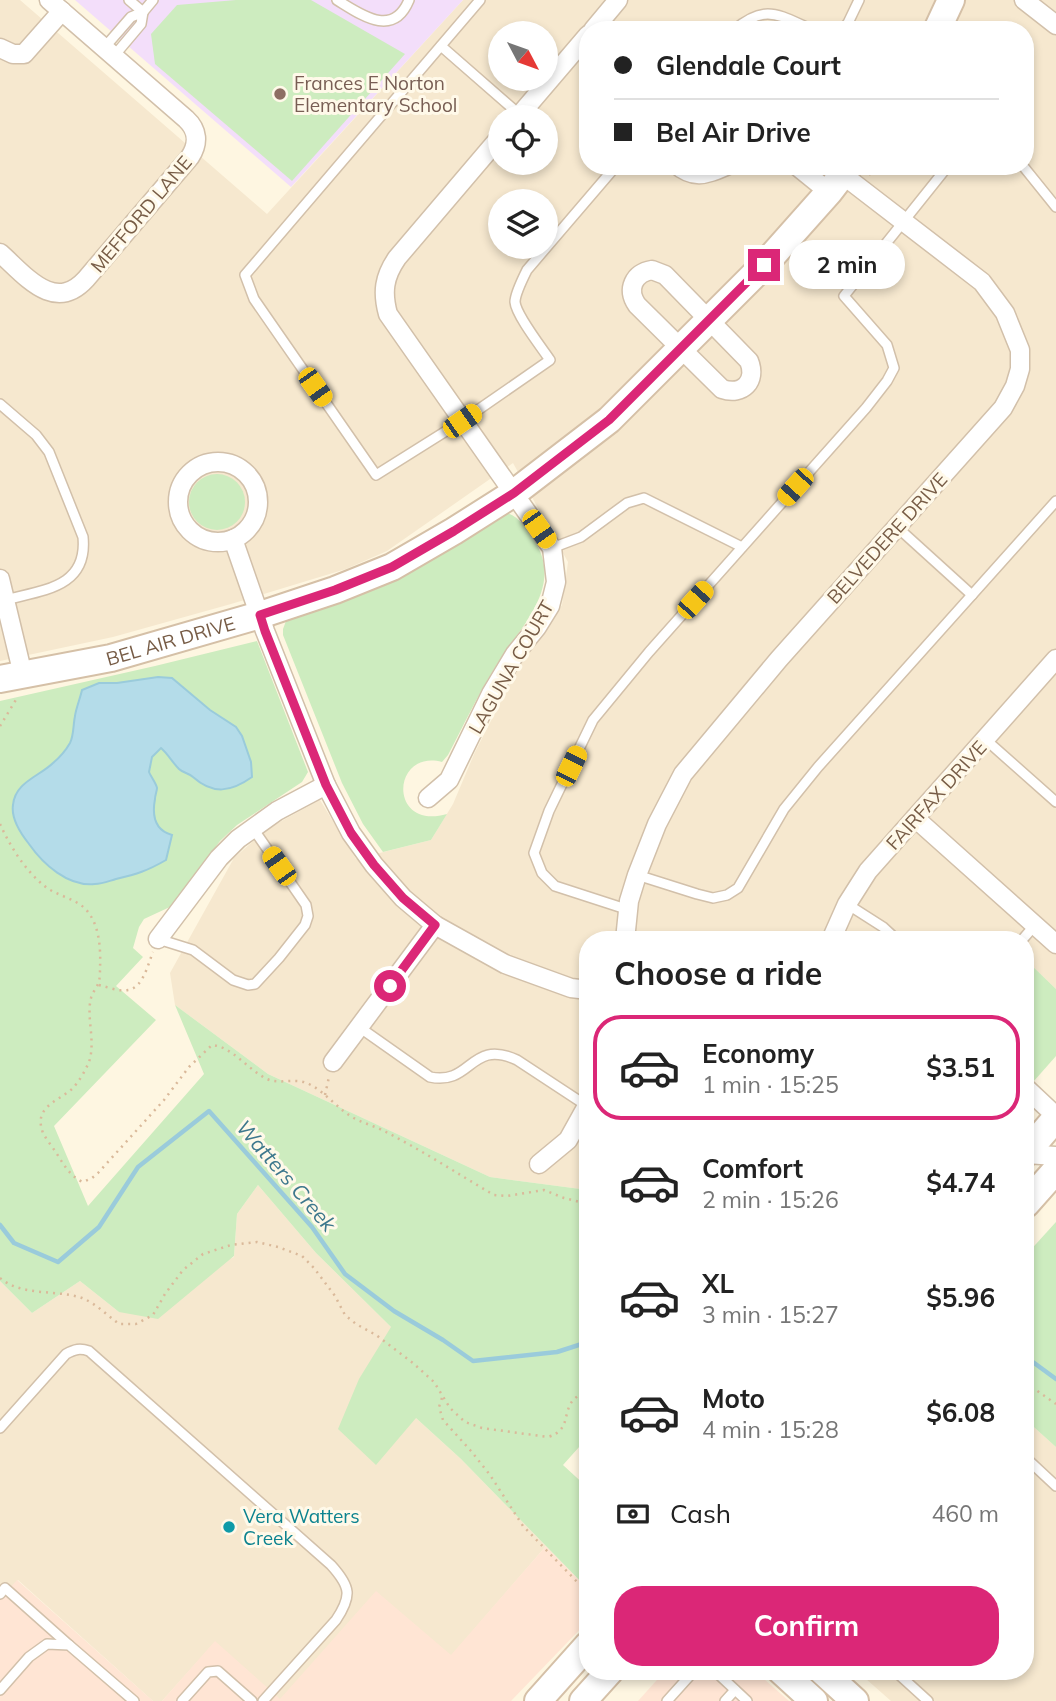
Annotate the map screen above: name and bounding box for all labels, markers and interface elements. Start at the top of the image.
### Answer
north arrow [488,21,558,91]
map controls [488,21,558,259]
text: Glendale Court [656,49,841,82]
place label: Frances E Norton Elementary School [294,71,457,117]
marker: Frances E Norton Elementary School [272,86,288,102]
button: locate [488,105,558,175]
text: Bel Air Drive [656,116,811,149]
street label: MEFFORD LANE [85,151,197,277]
button: layers [488,189,558,259]
callout: 2 min [788,240,904,290]
route end [748,249,780,281]
text: 2 min [817,250,877,279]
car [295,364,336,410]
car [439,400,486,442]
car [774,464,817,510]
street label: BELVEDERE DRIVE [822,467,952,609]
car [519,506,560,552]
car [674,577,717,623]
street label: LAGUNA COURT [463,596,559,738]
street label: BEL AIR DRIVE [103,611,238,671]
street label: FAIRFAX DRIVE [881,735,991,855]
car [553,743,590,789]
car [259,843,300,889]
text: Choose a ride [614,953,822,993]
route start [374,970,406,1002]
icon: car [618,1036,681,1099]
text: Economy [702,1037,814,1070]
text: $3.51 [926,1051,995,1084]
text: 1 min · 15:25 [702,1070,839,1099]
water label: Watters Creek [231,1114,343,1237]
icon: car [618,1151,681,1214]
text: Comfort [702,1152,803,1185]
text: $4.74 [926,1166,995,1199]
text: 2 min · 15:26 [702,1185,839,1214]
icon: car [618,1266,681,1329]
text: XL [702,1267,734,1300]
text: $5.96 [926,1281,995,1314]
text: 3 min · 15:27 [702,1300,839,1329]
icon: car [618,1381,681,1444]
text: Moto [702,1382,765,1415]
text: $6.08 [926,1396,995,1429]
text: 4 min · 15:28 [702,1415,839,1444]
icon: cash [614,1495,652,1533]
text: Cash [670,1497,731,1530]
text: 460 m [931,1499,999,1528]
place label: Vera Watters Creek [243,1504,360,1550]
marker: Vera Watters Creek [221,1519,237,1535]
button: Confirm [614,1586,999,1666]

